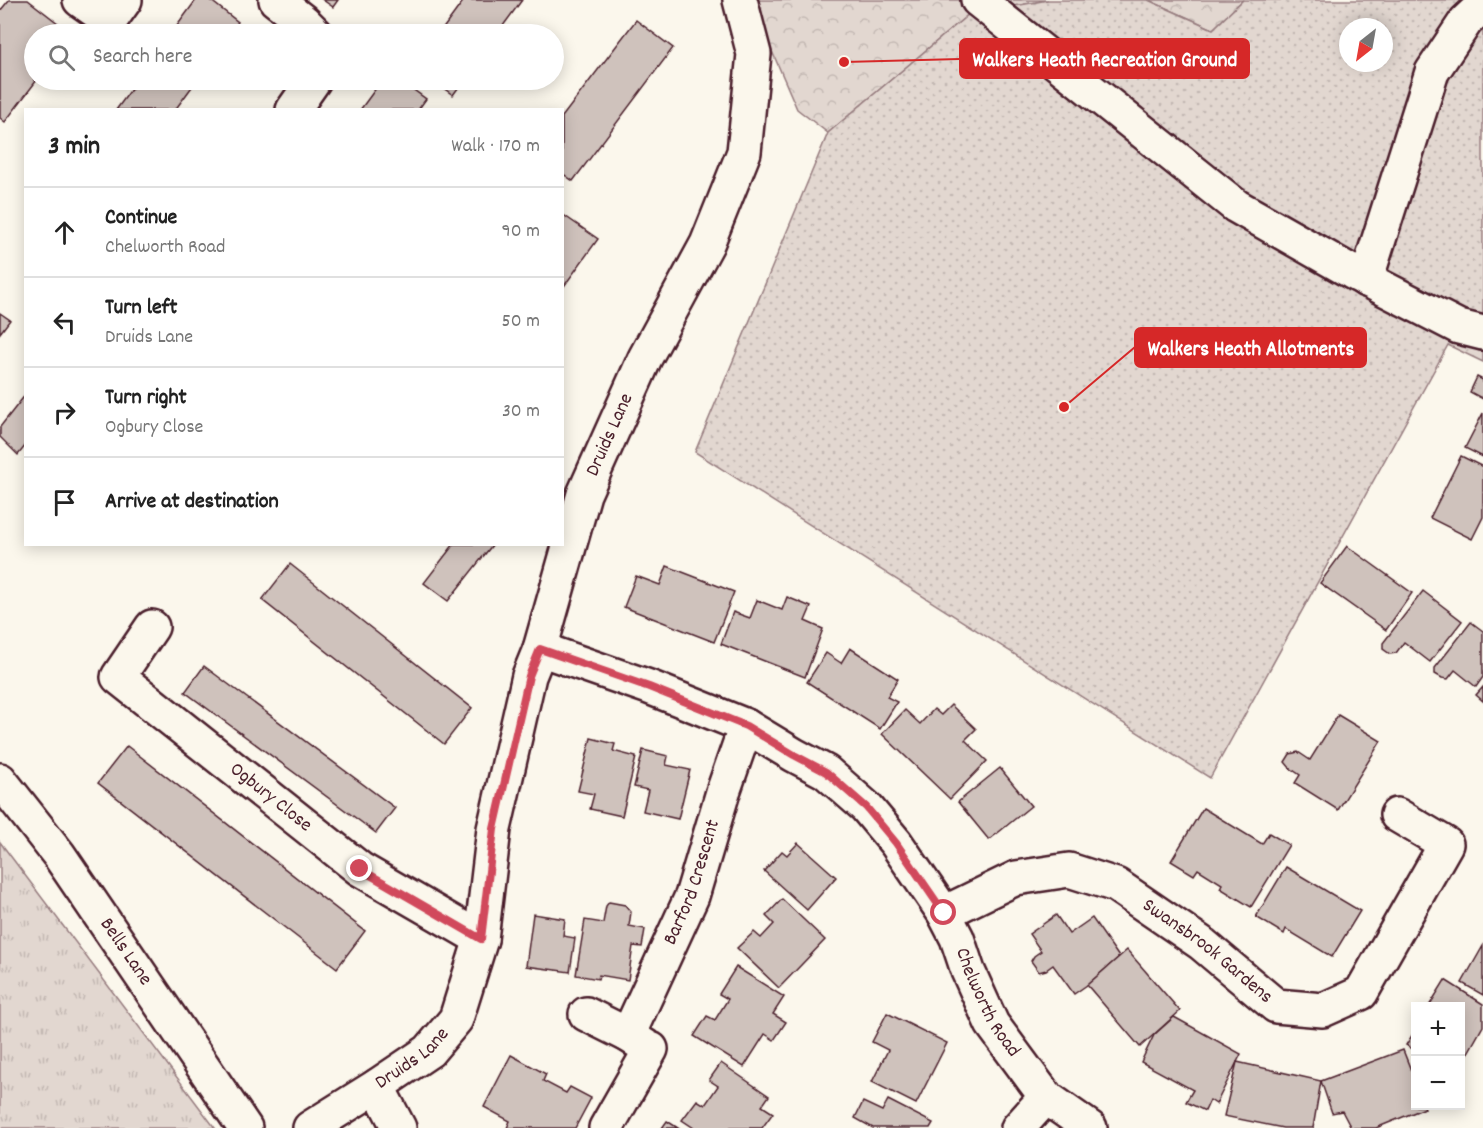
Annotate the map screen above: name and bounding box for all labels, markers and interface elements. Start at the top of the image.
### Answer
north arrow [1339,18,1393,72]
search box [24,24,564,90]
callout: Walkers Heath Recreation Ground [960,39,1249,78]
icon: search [45,41,78,74]
text: Search here [93,42,192,73]
text: Walkers Heath Recreation Ground [973,47,1238,77]
text: 3 min [48,129,100,166]
text: Walk · 170 m [451,133,540,161]
text: Continue [105,203,177,234]
icon: ahead [48,216,81,249]
text: 90 m [502,218,540,246]
text: Chelworth Road [105,234,225,262]
text: Turn left [105,293,177,324]
icon: left [48,306,81,339]
text: 50 m [502,308,540,336]
text: Druids Lane [105,324,193,352]
callout: Walkers Heath Allotments [1135,328,1366,367]
text: Walkers Heath Allotments [1148,336,1355,366]
text: Turn right [105,383,187,414]
street label: Druids Lane [580,389,641,481]
icon: right [48,396,81,429]
text: 30 m [502,398,540,426]
text: Ogbury Close [105,414,203,442]
icon: arrive [48,486,81,519]
text: Arrive at destination [105,487,279,518]
street label: Ogbury Close [223,756,318,840]
street label: Barford Crescent [657,816,728,950]
route end [346,855,372,881]
street label: Swansbrook Gardens [1136,893,1278,1011]
route start [930,899,956,925]
street label: Bells Lane [92,913,158,992]
street label: Chelworth Road [947,944,1026,1064]
map controls [1411,1002,1465,1110]
button: + [1411,1002,1465,1056]
street label: Druids Lane [370,1022,457,1097]
button: − [1411,1056,1465,1110]

